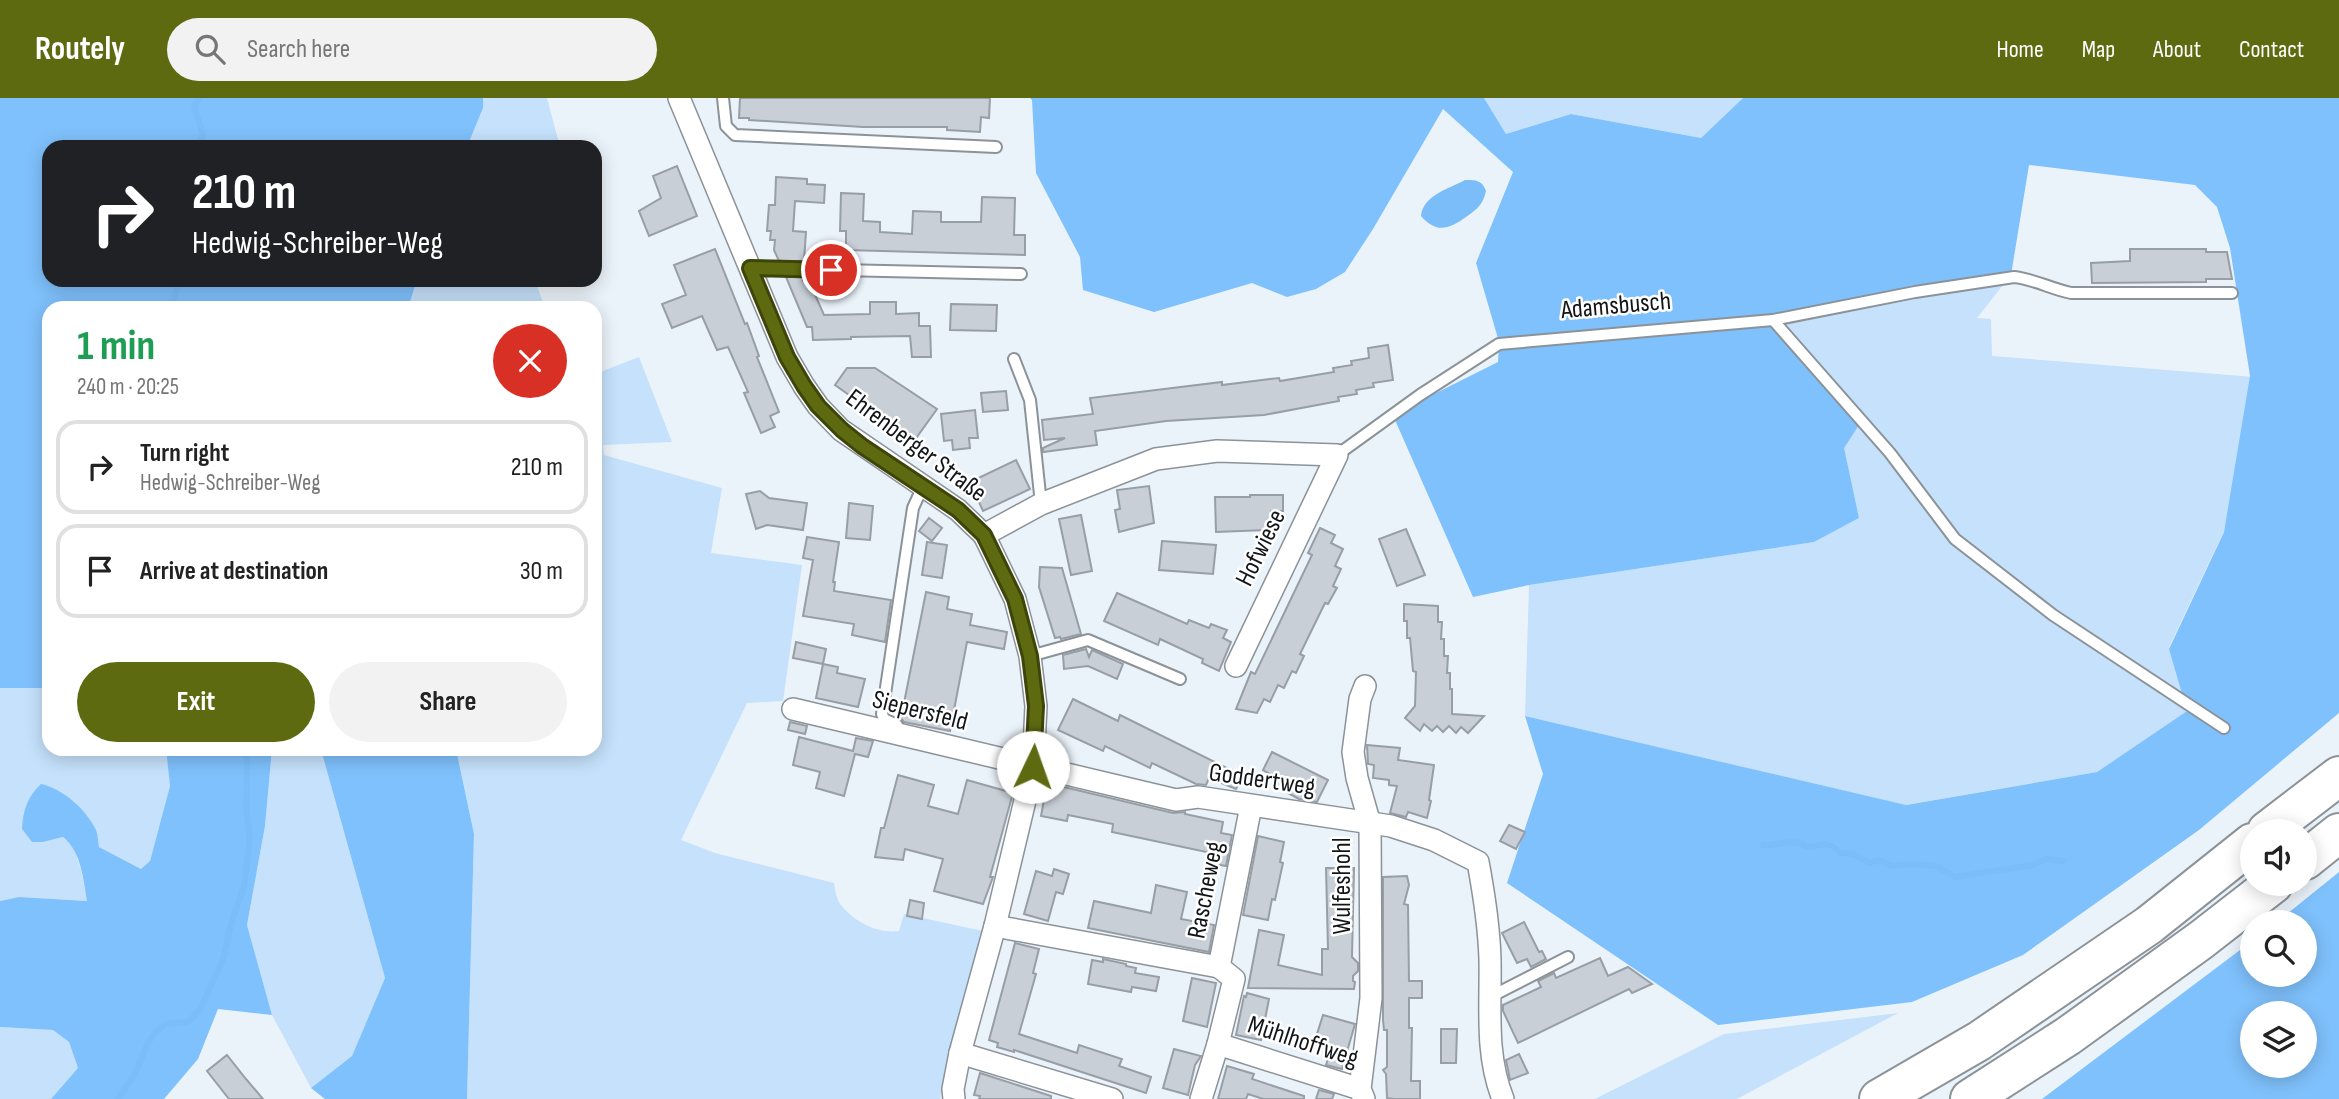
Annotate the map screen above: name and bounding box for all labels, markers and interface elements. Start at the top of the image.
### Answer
search box [167,18,657,81]
text: Routely [35,29,125,69]
icon: search [191,30,229,68]
text: Search here [247,34,350,65]
text: Home [1996,35,2044,64]
text: Map [2082,35,2115,64]
text: About [2153,35,2201,64]
text: Contact [2239,35,2304,64]
text: 210 m [192,164,296,223]
icon: right [77,168,168,259]
text: Hedwig-Schreiber-Weg [192,224,443,263]
pin [801,240,861,300]
icon: arrive [812,251,850,289]
street label: Adamsbusch [1559,286,1672,326]
text: 1 min [77,321,155,372]
button: close [493,324,567,398]
text: 240 m · 20:25 [77,373,179,401]
street label: Ehrenberger Straße [839,383,993,509]
text: Turn right [140,438,229,469]
icon: right [81,448,119,486]
text: 210 m [511,452,563,483]
text: Hedwig-Schreiber-Weg [140,469,320,497]
street label: Hofwiese [1229,505,1293,591]
icon: arrive [81,552,119,590]
text: Arrive at destination [140,556,328,587]
text: 30 m [520,556,563,587]
button: Exit [77,662,315,742]
button: Share [329,662,567,742]
street label: Siepersfeld [869,684,971,738]
position arrow [996,730,1070,804]
street label: Goddertweg [1207,757,1317,803]
map controls [2240,819,2317,1078]
button: sound [2240,819,2317,896]
street label: Wulfeshohl [1327,838,1358,934]
street label: Rascheweg [1181,839,1231,941]
button: search [2240,910,2317,987]
button: layers [2240,1001,2317,1078]
street label: Mühlhoffweg [1244,1010,1362,1074]

